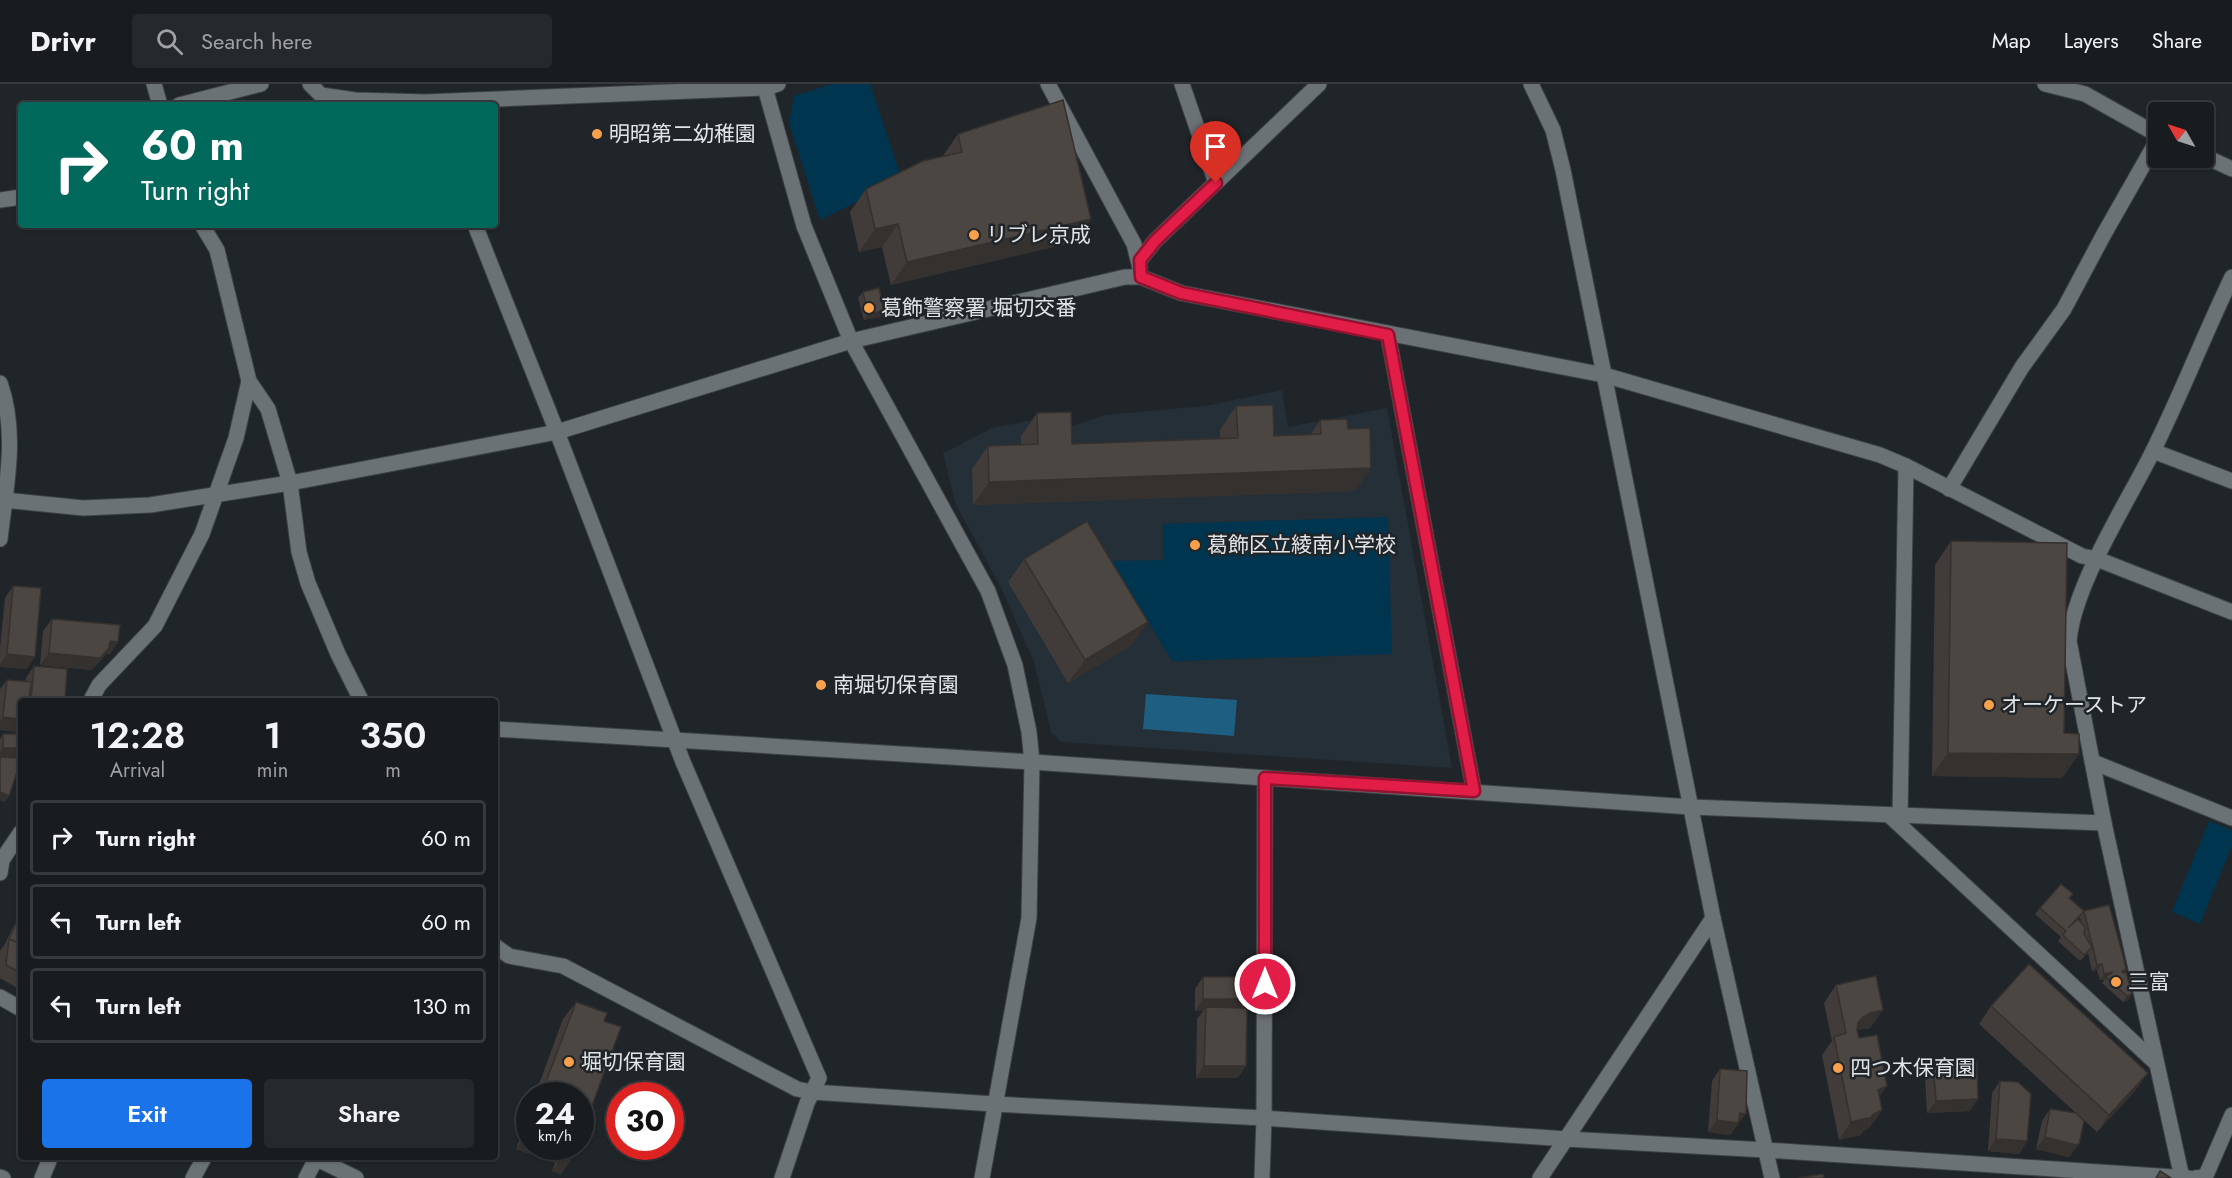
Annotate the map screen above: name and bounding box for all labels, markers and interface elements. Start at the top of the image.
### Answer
search box [132,14,552,68]
text: Drivr [30,21,96,62]
icon: search [153,25,186,58]
text: Search here [201,25,312,57]
text: Map [1992,26,2031,56]
text: Layers [2064,26,2119,56]
text: Share [2152,26,2202,56]
north arrow [2148,102,2214,168]
map controls [2148,102,2214,168]
text: 60 m [141,115,244,176]
place label: 明昭第二幼稚園 [609,119,756,149]
pin [1190,121,1241,183]
icon: right [42,126,120,204]
marker: 明昭第二幼稚園 [590,127,604,141]
icon: arrive [1199,130,1232,163]
text: Turn right [141,171,249,210]
place label: リブレ京成 [986,220,1091,250]
marker: リブレ京成 [967,228,981,242]
place label: 葛飾警察署 堀切交番 [881,293,1076,323]
marker: 葛飾警察署 堀切交番 [862,301,876,315]
place label: 葛飾区立綾南小学校 [1207,530,1396,560]
marker: 葛飾区立綾南小学校 [1188,538,1202,552]
place label: 南堀切保育園 [833,670,959,700]
marker: 南堀切保育園 [814,678,828,692]
place label: オーケーストア [2001,690,2147,720]
marker: オーケーストア [1982,698,1996,712]
text: 12:28 [89,709,185,761]
text: 1 [264,709,281,761]
text: 350 [360,709,427,761]
text: Arrival [110,756,165,785]
text: min [257,756,288,785]
text: m [385,756,401,785]
icon: right [45,821,78,854]
text: Turn right [96,822,196,854]
text: 60 m [421,822,471,854]
icon: left [45,905,78,938]
text: Turn left [96,906,181,938]
text: 60 m [421,906,471,938]
position arrow [1233,952,1297,1016]
place label: 三富 [2128,967,2170,997]
marker: 三富 [2109,975,2123,989]
icon: left [45,989,78,1022]
text: Turn left [96,990,181,1022]
text: 130 m [412,990,471,1022]
place label: 堀切保育園 [581,1047,686,1077]
place label: 四つ木保育園 [1850,1053,1976,1083]
marker: 堀切保育園 [562,1055,576,1069]
marker: 四つ木保育園 [1831,1061,1845,1075]
button: Exit [42,1079,252,1148]
button: Share [264,1079,474,1148]
speed limit sign: 30 [606,1082,684,1160]
text: 24 [535,1092,575,1135]
text: km/h [538,1125,572,1147]

